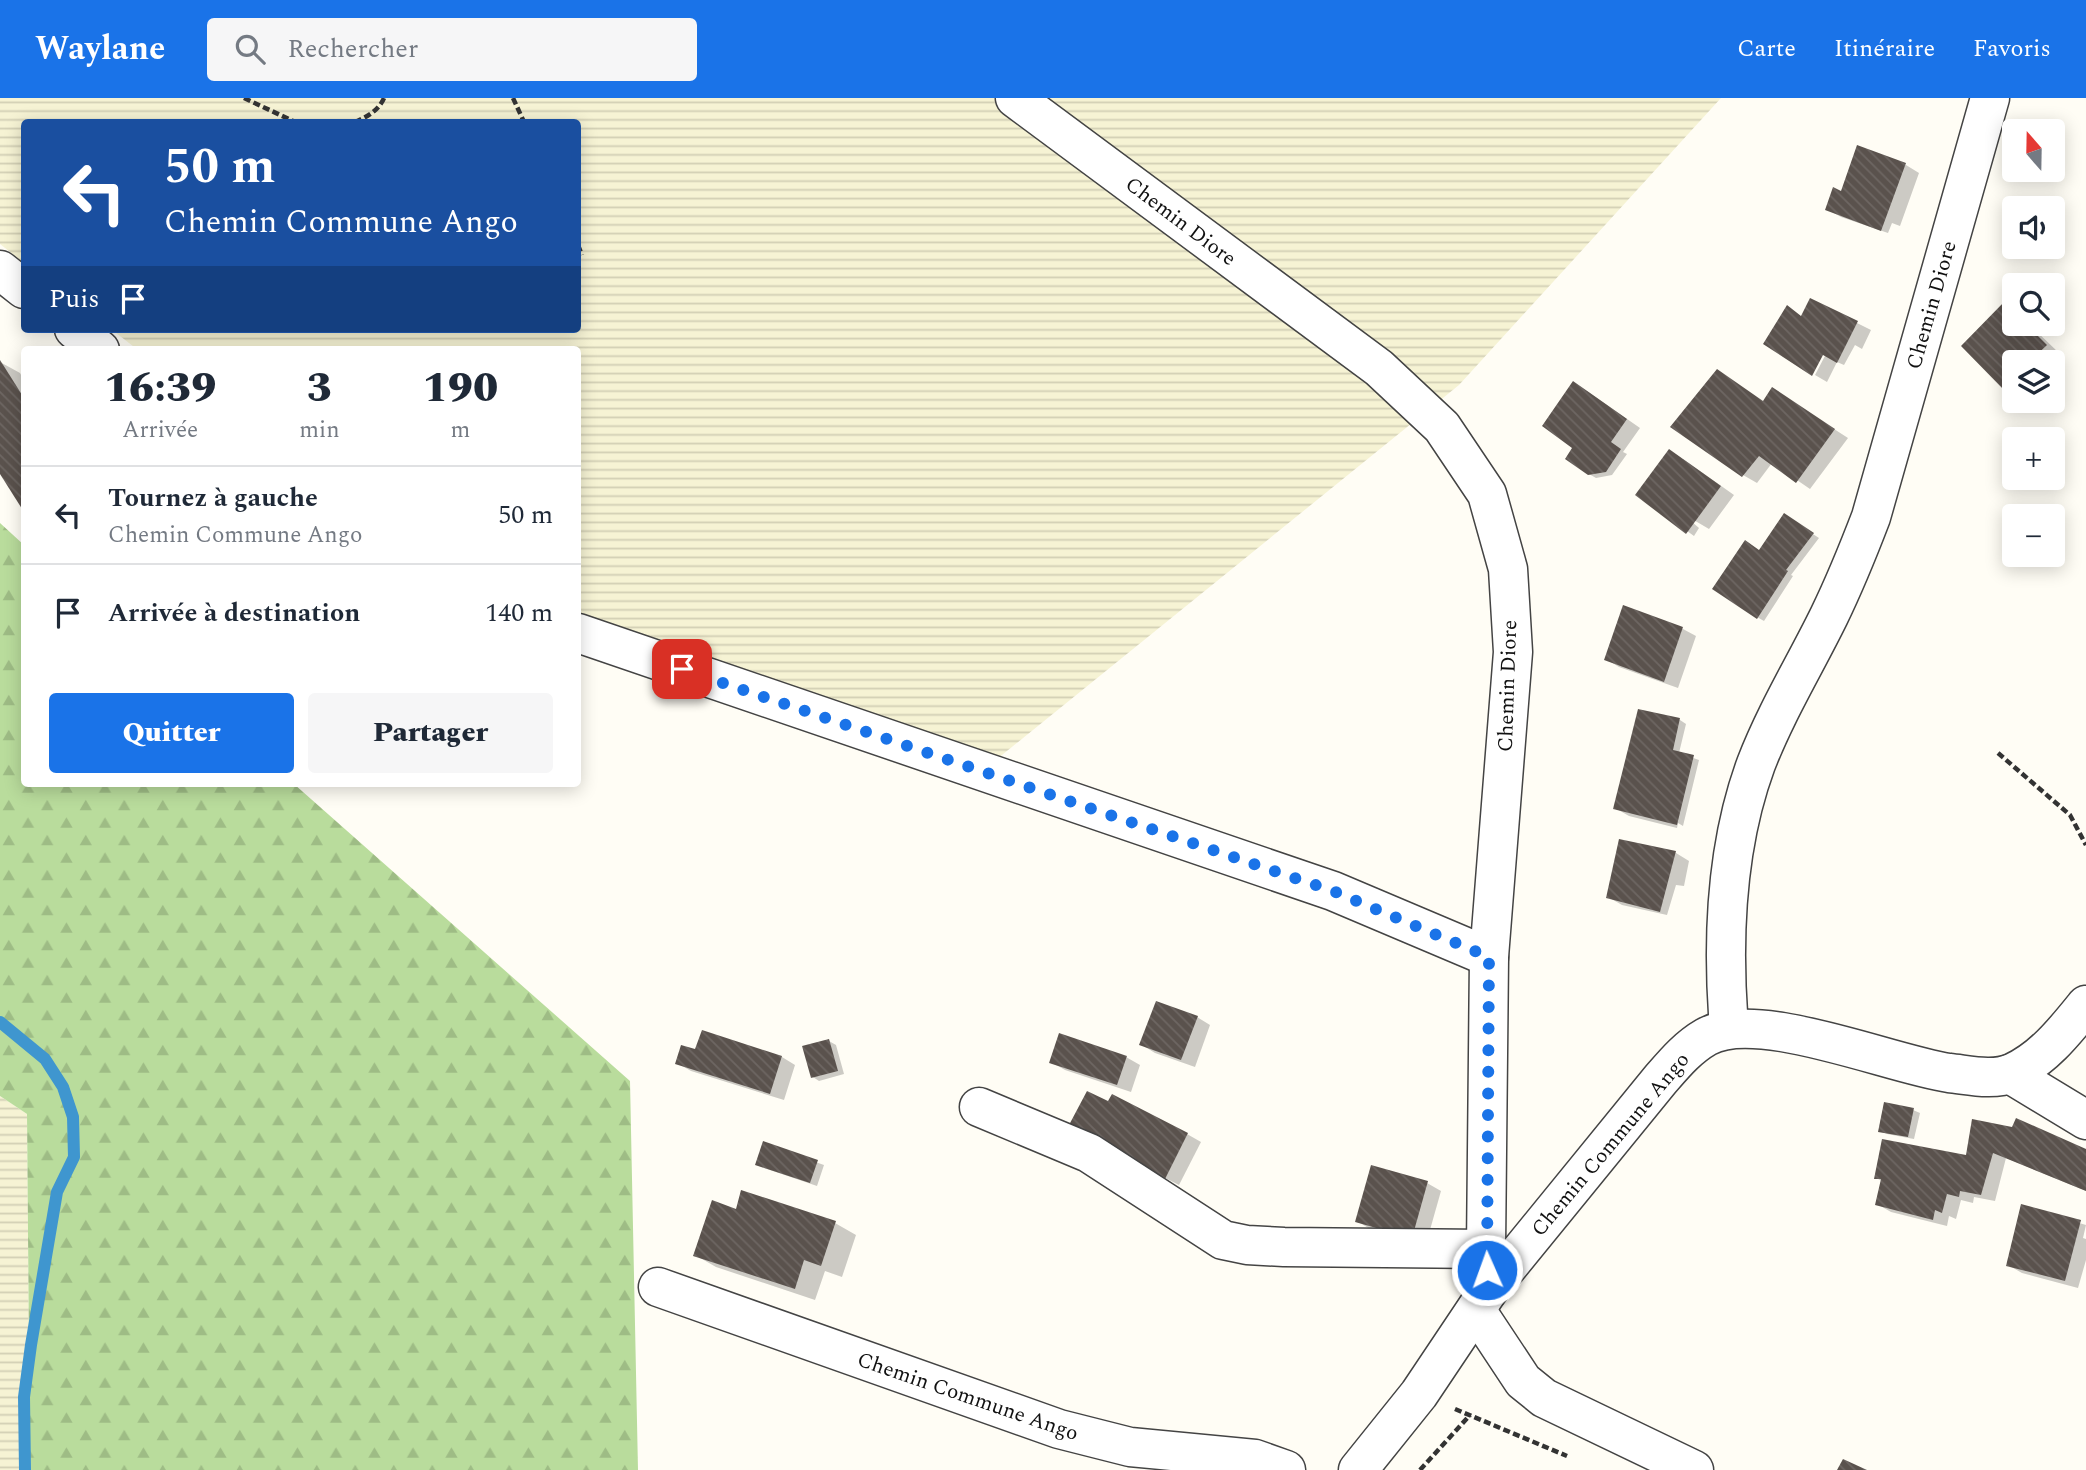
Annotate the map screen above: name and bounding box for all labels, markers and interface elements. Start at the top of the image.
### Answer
search box [207,18,697,81]
text: Waylane [35,24,165,74]
text: Rechercher [287,29,418,69]
icon: search [231,30,269,68]
text: Carte [1737,31,1796,67]
text: Itinéraire [1834,31,1935,67]
text: Favoris [1973,31,2051,67]
north arrow [2002,119,2065,182]
map controls [2002,119,2065,567]
text: 50 m [164,130,275,205]
icon: left [49,147,140,238]
street label: Chemin Diore [1118,169,1243,274]
button: sound [2002,196,2065,259]
text: Chemin Commune Ango [164,198,518,247]
street label: Chemin Diore [1898,237,1966,373]
button: search [2002,273,2065,336]
text: Puis [49,279,100,319]
icon: arrive [114,280,152,318]
button: layers [2002,350,2065,413]
text: 16:39 [104,357,216,420]
text: 3 [307,357,332,420]
text: 190 [422,357,498,420]
text: Arrivée [122,413,198,448]
text: min [299,413,340,448]
text: m [450,413,470,448]
button: + [2002,427,2065,490]
text: Tournez à gauche [108,478,318,518]
text: 50 m [498,495,553,535]
icon: left [49,496,87,534]
button: − [2002,504,2065,567]
text: Chemin Commune Ango [108,518,362,553]
text: Arrivée à destination [108,593,360,633]
text: 140 m [485,593,553,633]
icon: arrive [49,594,87,632]
street label: Chemin Diore [1490,619,1526,753]
pin [652,639,712,699]
icon: arrive [663,650,701,688]
button: Quitter [49,693,294,773]
button: Partager [308,693,553,773]
street label: Chemin Commune Ango [1524,1045,1698,1244]
position arrow [1450,1233,1524,1307]
street label: Chemin Commune Ango [853,1344,1083,1450]

